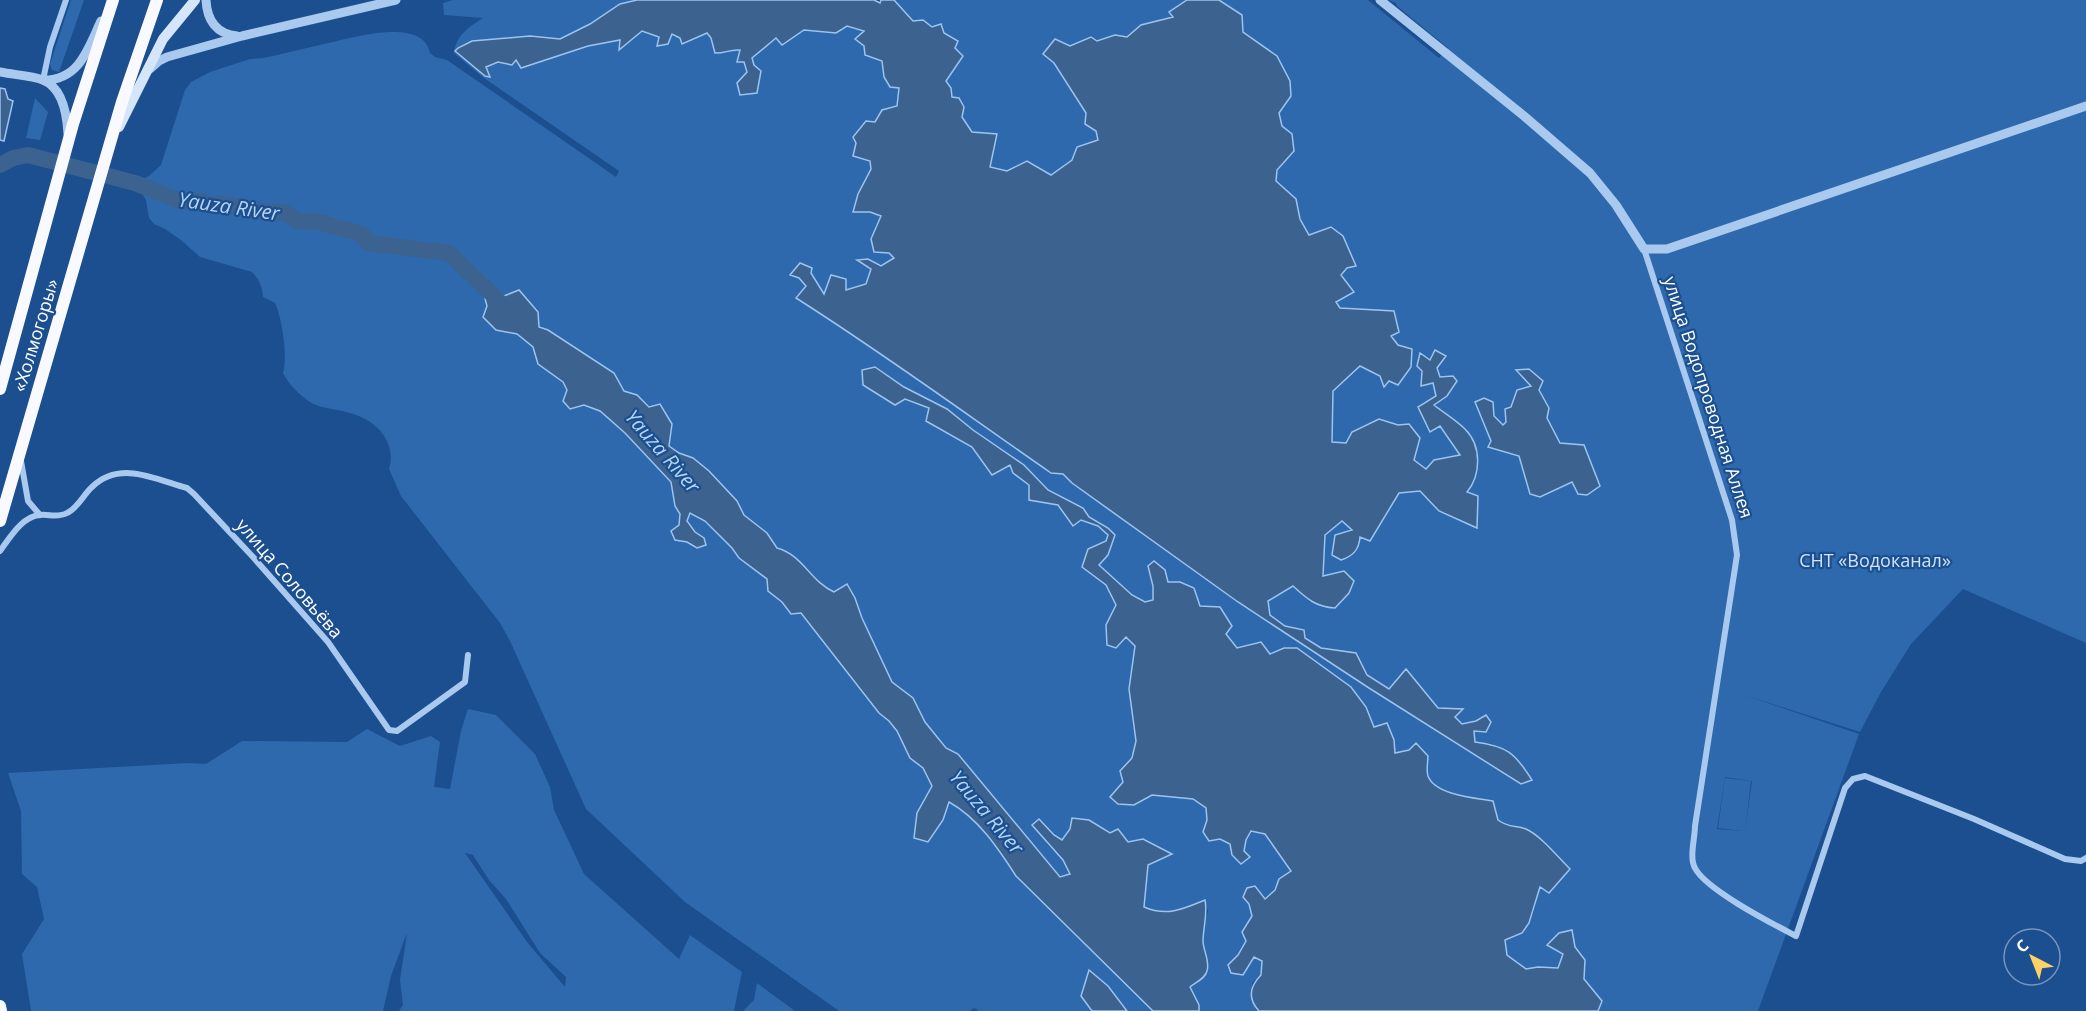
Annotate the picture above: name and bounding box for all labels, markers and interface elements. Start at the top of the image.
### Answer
water label: Yauza River [177,186,282,227]
street label: улица Водопроводная Аллея [1659,273,1759,521]
street label: «Холмогоры» [6,276,64,394]
water label: Yauza River [619,404,707,499]
street label: улица Соловьёва [231,513,349,643]
park label: СНТ «Водоканал» [1799,548,1951,572]
water label: Yauza River [944,764,1031,861]
north arrow [2002,927,2062,987]
text: С [2011,934,2033,957]

